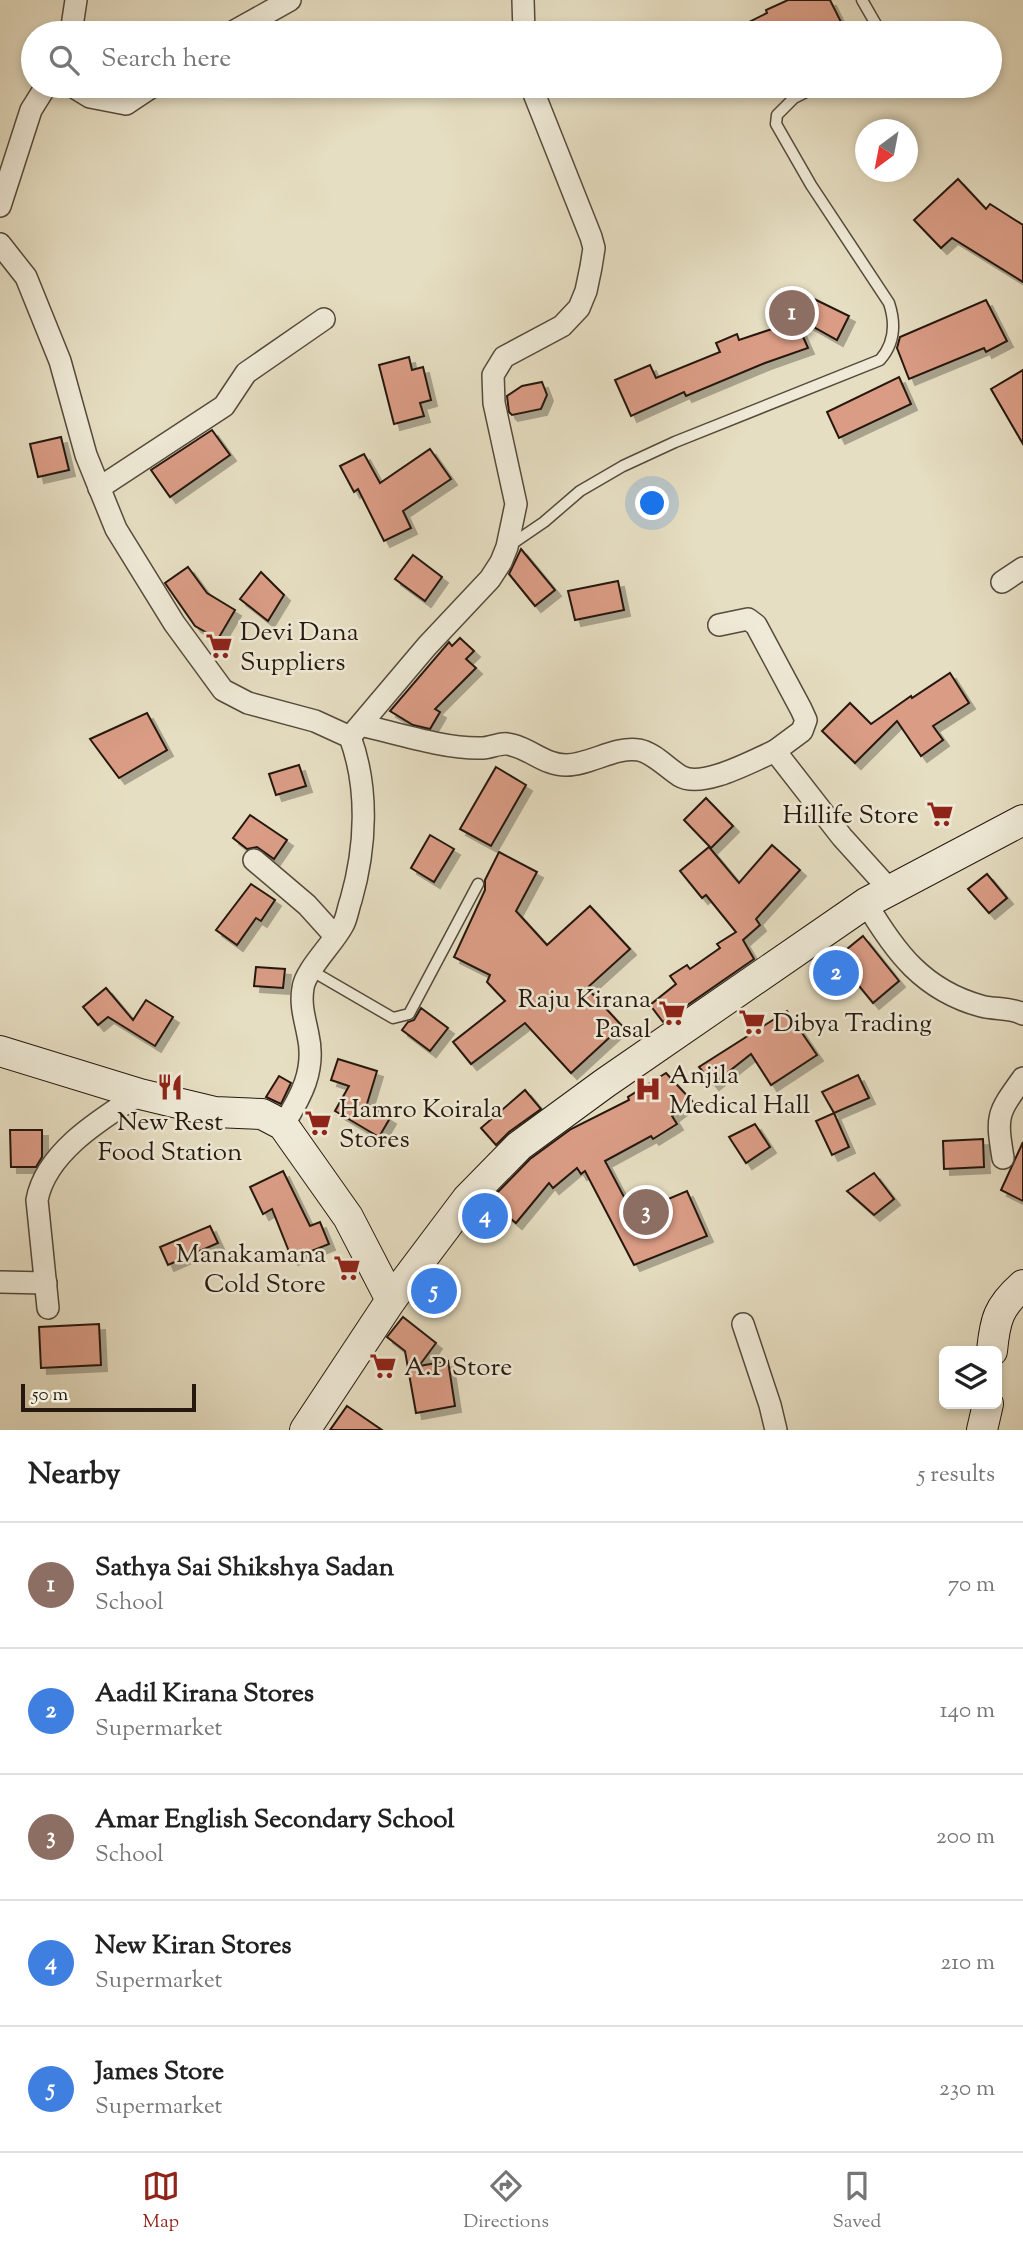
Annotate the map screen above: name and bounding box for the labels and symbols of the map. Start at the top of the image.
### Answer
north arrow [855,119,918,182]
pin: 1 [769,287,815,339]
your location [635,486,669,520]
place label: Devi Dana Suppliers [240,615,359,682]
supermarket icon: Devi Dana Suppliers [204,631,234,661]
place label: Hillife Store [783,798,919,835]
supermarket icon: Hillife Store [925,799,955,829]
pin: 2 [813,947,859,999]
place label: Raju Kirana Pasal [518,982,651,1049]
supermarket icon: Raju Kirana Pasal [657,998,687,1028]
place label: Dibya Trading [773,1006,932,1043]
supermarket icon: Dibya Trading [737,1007,767,1037]
place label: Anjila Medical Hall [669,1058,810,1125]
restaurant icon: New Rest Food Station [155,1072,185,1102]
hospital icon: Anjila Medical Hall [633,1074,663,1104]
place label: Hamro Koirala Stores [339,1092,502,1159]
place label: New Rest Food Station [98,1105,242,1172]
supermarket icon: Hamro Koirala Stores [303,1108,333,1138]
pin: 3 [623,1186,669,1238]
pin: 4 [462,1190,508,1242]
place label: Manakamana Cold Store [176,1237,326,1304]
supermarket icon: Manakamana Cold Store [332,1253,362,1283]
pin: 5 [411,1265,457,1317]
place label: A.P Store [404,1350,512,1387]
supermarket icon: A.P Store [368,1351,398,1381]
scale bar [21,1381,196,1413]

